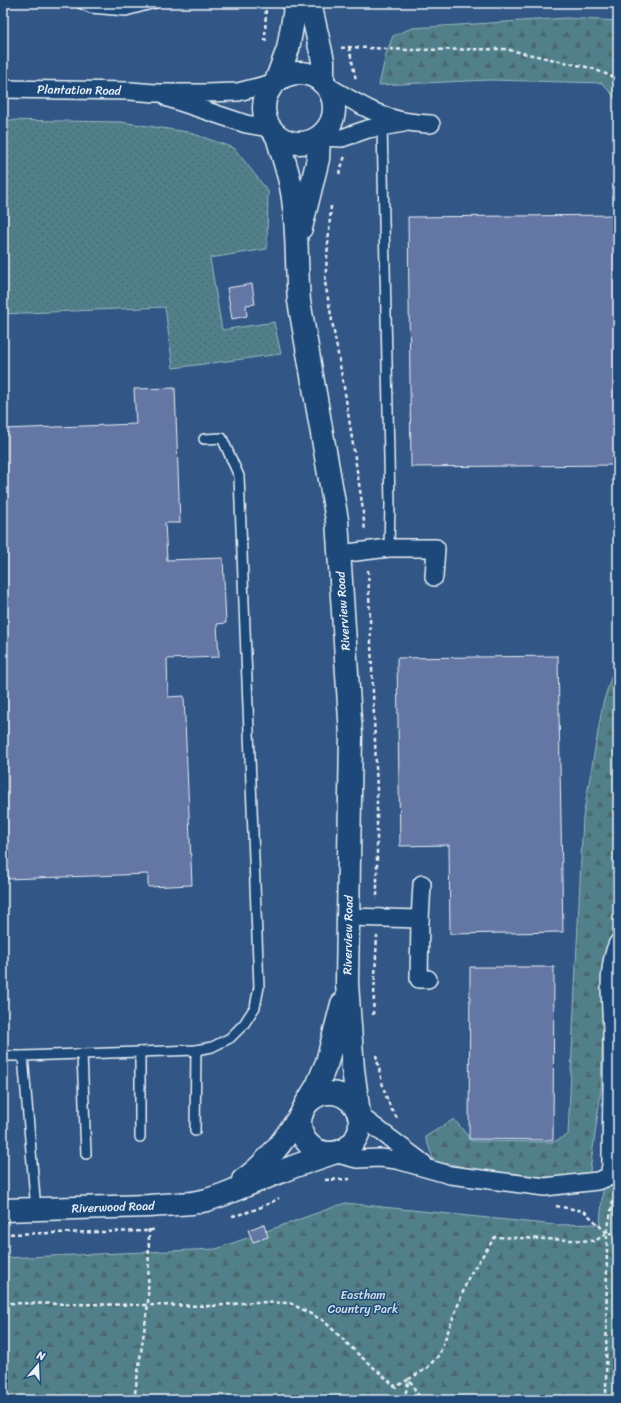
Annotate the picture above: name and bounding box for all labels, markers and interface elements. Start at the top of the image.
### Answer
street label: Plantation Road [37,78,122,102]
street label: Riverview Road [329,570,357,651]
street label: Riverview Road [336,894,360,975]
street label: Riverwood Road [71,1195,155,1219]
park label: Eastham Country Park [328,1284,398,1320]
north arrow [18,1345,58,1385]
text: N [33,1345,48,1366]

